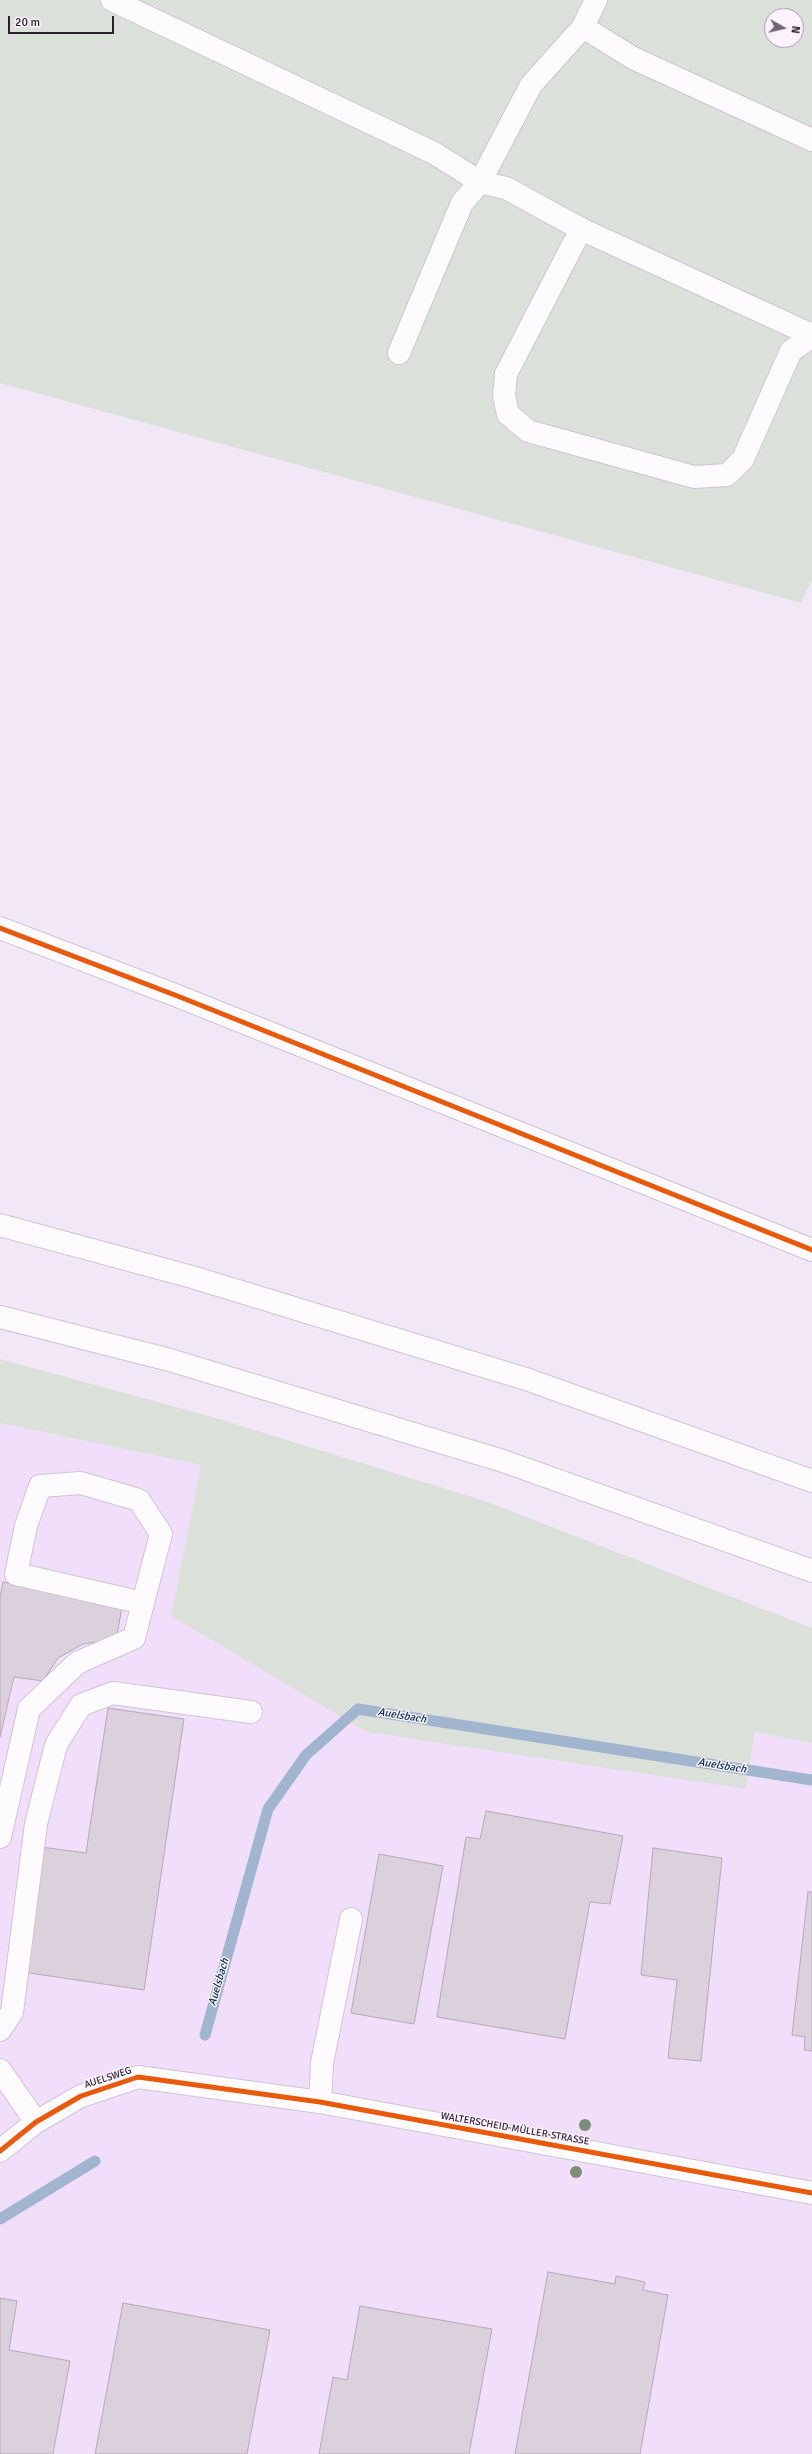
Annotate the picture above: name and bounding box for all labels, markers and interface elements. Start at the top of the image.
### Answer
scale bar [10,8,116,34]
north arrow [764,8,804,48]
text: 20 m [15,15,40,30]
text: N [788,25,802,34]
water label: Auelsbach [377,1706,427,1726]
water label: Auelsbach [697,1756,747,1776]
water label: Auelsbach [206,1957,232,2007]
street label: AUELSWEG [83,2065,133,2091]
street label: WALTERSCHEID-MÜLLER-STRASSE [440,2110,590,2148]

